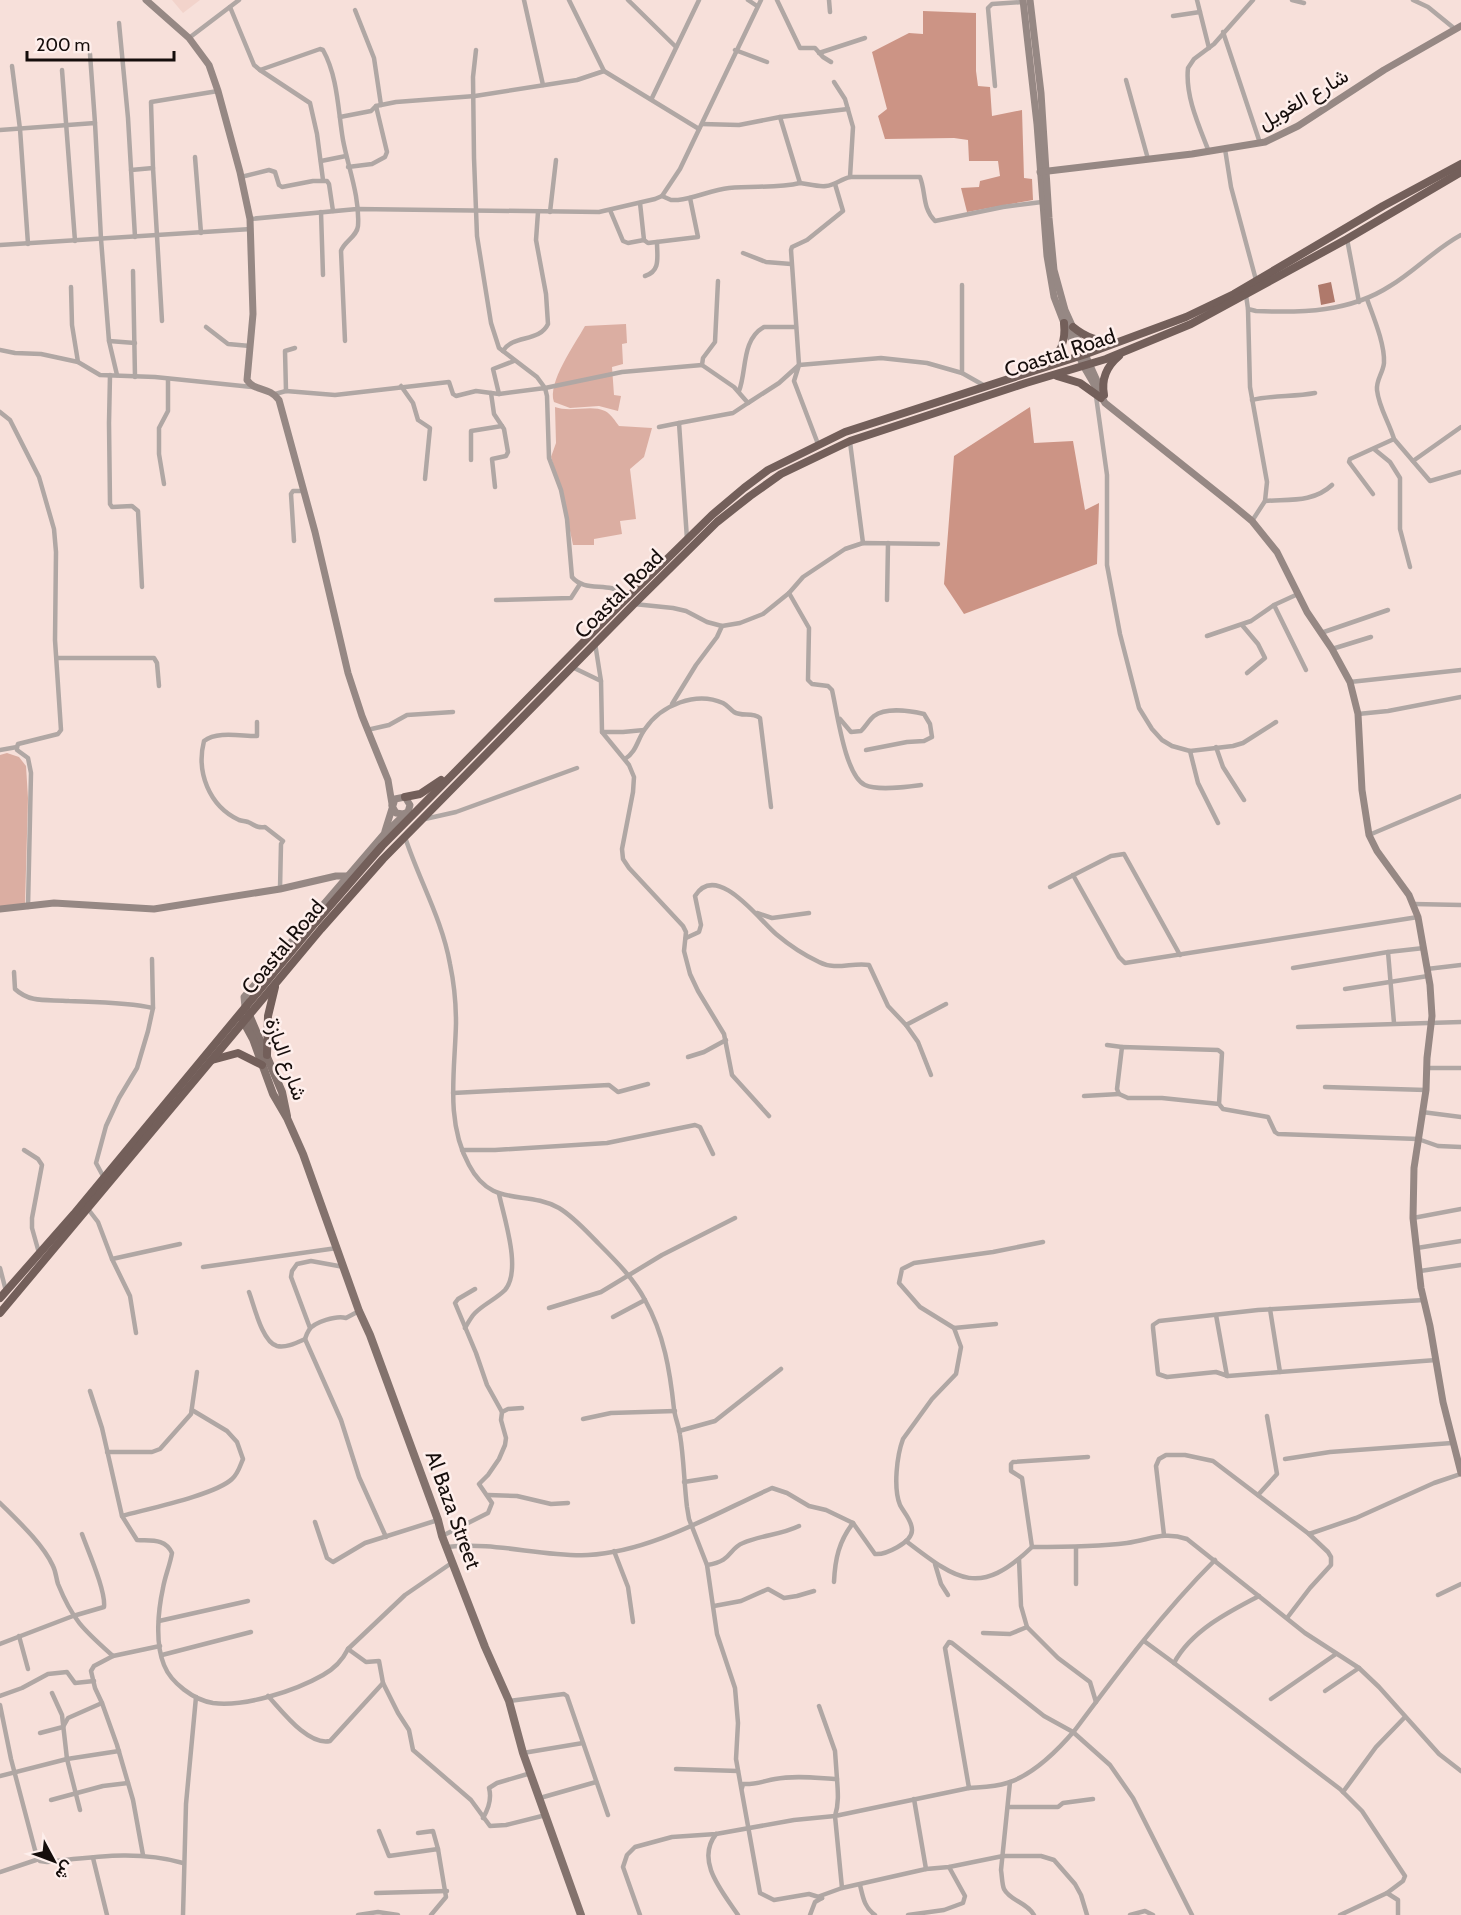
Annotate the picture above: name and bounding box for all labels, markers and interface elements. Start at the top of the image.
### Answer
scale bar [27,24,174,62]
text: 200 m [36,34,90,56]
street label: شارع الغويل [1253,63,1354,136]
street label: Coastal Road [1001,323,1119,382]
street label: Coastal Road [569,544,668,643]
street label: Coastal Road [236,894,329,999]
street label: شارع البازة [258,1014,313,1104]
street label: Al Baza Street [421,1447,486,1572]
north arrow [24,1831,84,1891]
text: ش [51,1857,78,1884]

